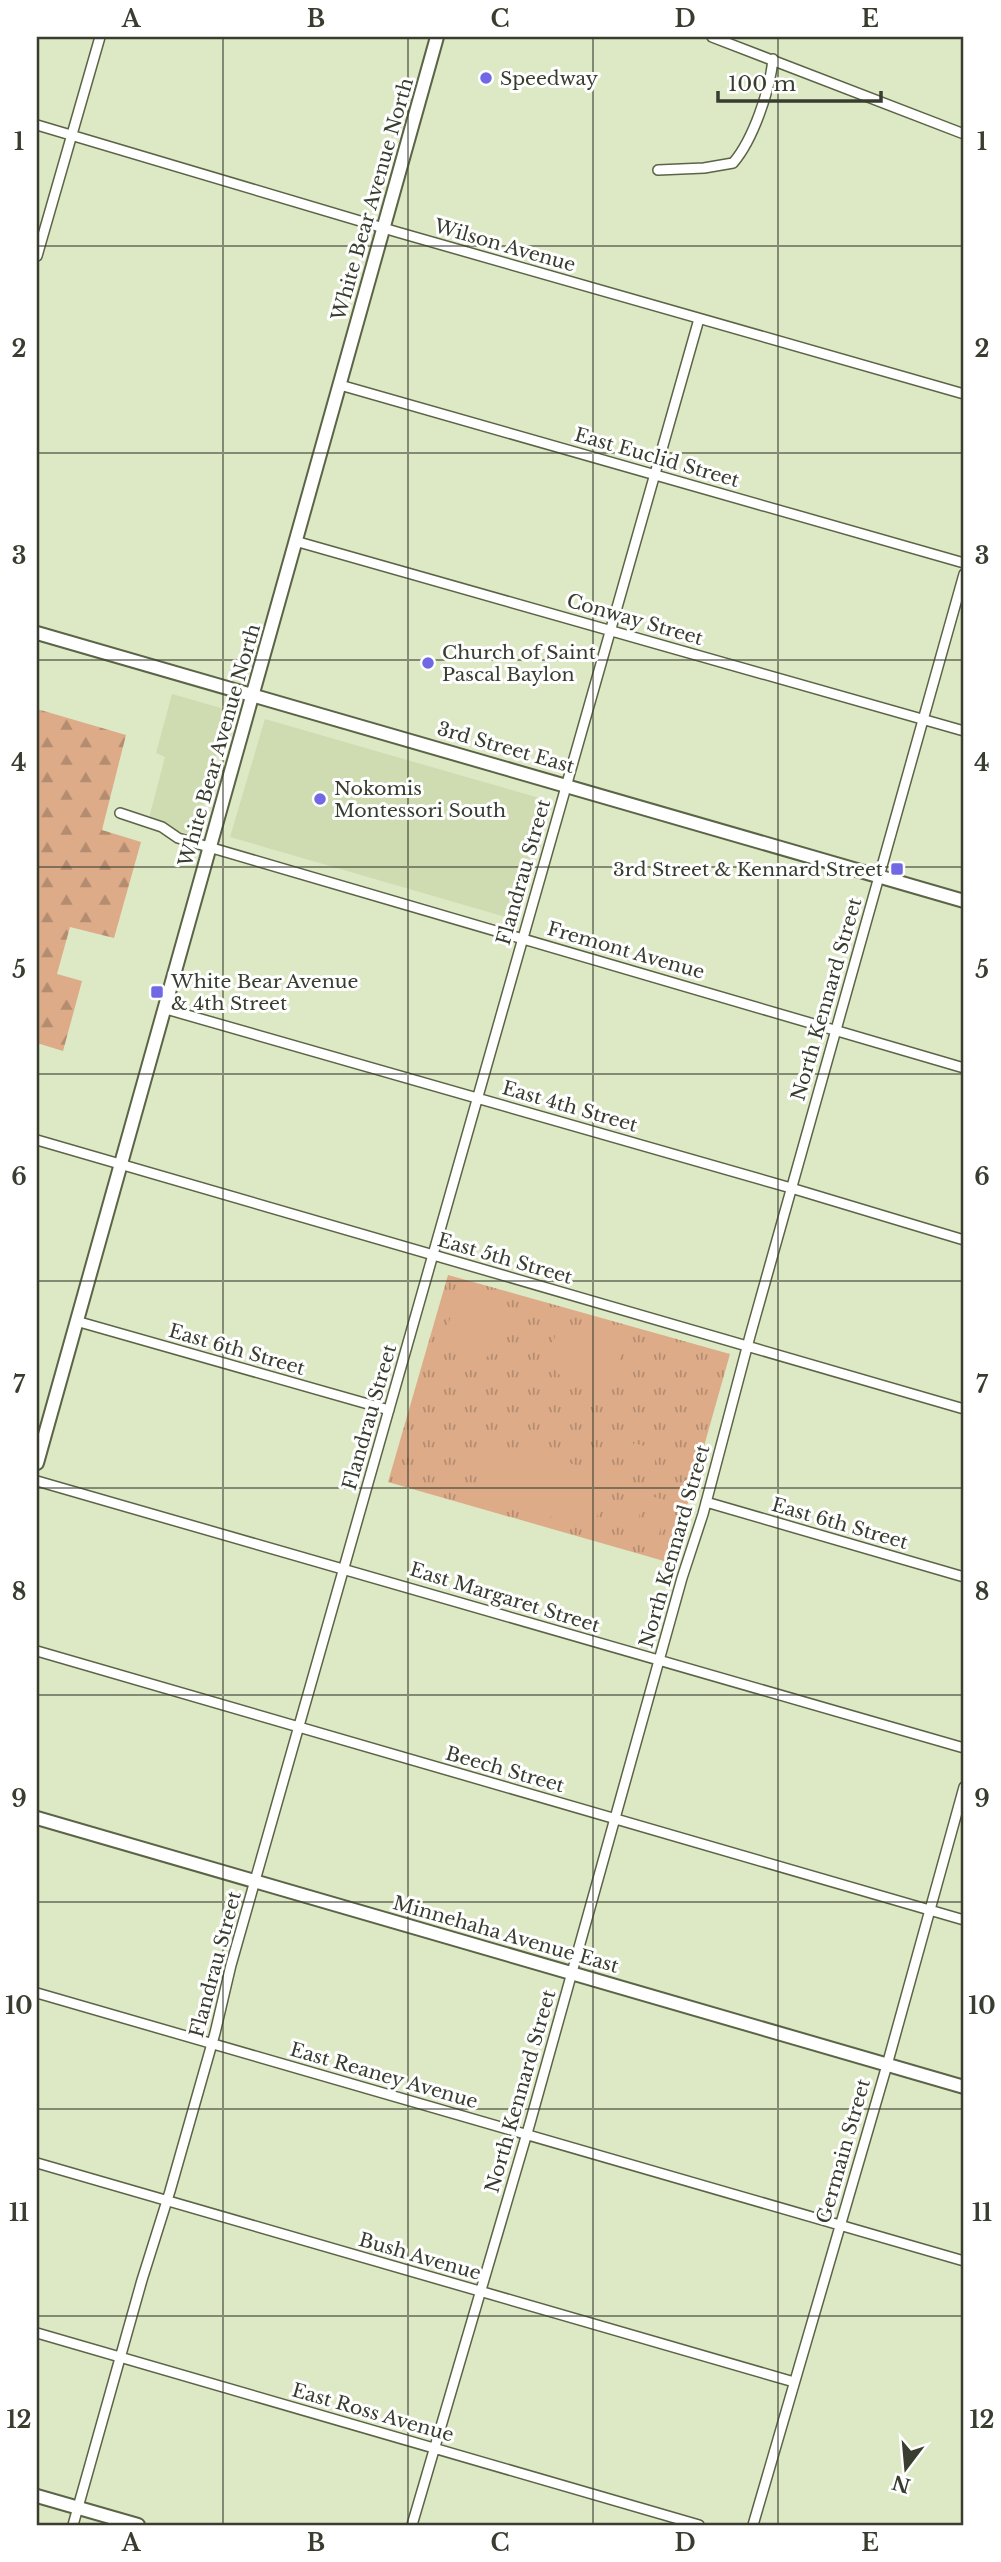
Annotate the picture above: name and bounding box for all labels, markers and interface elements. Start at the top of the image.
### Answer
text: A [121,5,142,33]
text: B [307,5,325,33]
text: C [491,5,509,33]
text: D [674,5,696,33]
text: E [861,5,879,33]
scale bar [718,60,880,104]
place label: Speedway [500,67,598,90]
marker: Speedway [478,70,494,86]
text: 100 m [728,71,796,97]
street label: White Bear Avenue North [327,75,418,324]
text: 1 [14,128,24,156]
text: 1 [977,128,987,156]
street label: Wilson Avenue [431,214,578,277]
text: 2 [12,335,26,363]
text: 2 [975,335,989,363]
street label: East Euclid Street [572,423,743,492]
text: 3 [12,542,26,570]
text: 3 [975,542,989,570]
street label: Conway Street [564,589,706,650]
street label: White Bear Avenue North [174,621,265,870]
place label: Church of Saint Pascal Baylon [442,641,597,686]
marker: Church of Saint Pascal Baylon [420,655,436,671]
street label: 3rd Street East [435,717,578,778]
text: 4 [11,749,27,777]
text: 4 [974,749,990,777]
place label: Nokomis Montessori South [334,777,506,822]
marker: Nokomis Montessori South [312,791,328,807]
street label: Flandrau Street [492,796,555,948]
place label: 3rd Street & Kennard Street [613,858,884,881]
marker: 3rd Street & Kennard Street [889,861,905,877]
street label: North Kennard Street [786,894,867,1103]
street label: Fremont Avenue [545,917,707,984]
text: 5 [12,956,26,984]
text: 5 [975,956,989,984]
place label: White Bear Avenue & 4th Street [170,970,358,1015]
marker: White Bear Avenue & 4th Street [149,984,165,1000]
street label: East 4th Street [500,1076,641,1137]
text: 6 [11,1163,27,1191]
text: 6 [974,1163,990,1191]
street label: East 5th Street [435,1228,576,1289]
street label: East 6th Street [166,1319,308,1380]
street label: Flandrau Street [338,1341,401,1493]
text: 7 [13,1371,26,1399]
text: 7 [976,1371,989,1399]
street label: North Kennard Street [634,1441,715,1650]
street label: East 6th Street [769,1493,911,1554]
street label: East Margaret Street [407,1558,603,1638]
text: 8 [12,1578,26,1606]
text: 8 [975,1578,989,1606]
street label: Beech Street [443,1742,568,1798]
text: 9 [11,1785,27,1813]
text: 9 [974,1785,990,1813]
street label: Flandrau Street [185,1888,246,2040]
street label: Minnehaha Avenue East [390,1891,622,1978]
street label: North Kennard Street [480,1986,561,2195]
text: 10 [5,1992,33,2020]
text: 10 [968,1992,996,2020]
street label: East Reaney Avenue [287,2038,480,2113]
street label: Germain Street [812,2075,875,2226]
text: 11 [9,2199,29,2227]
text: 11 [972,2199,992,2227]
street label: Bush Avenue [356,2228,484,2285]
street label: East Ross Avenue [289,2378,456,2447]
text: 12 [6,2406,32,2434]
text: 12 [969,2406,995,2434]
north arrow [872,2432,942,2502]
text: N [890,2470,913,2497]
text: A [121,2529,142,2557]
text: B [307,2529,325,2557]
text: C [491,2529,509,2557]
text: D [674,2529,696,2557]
text: E [861,2529,879,2557]

